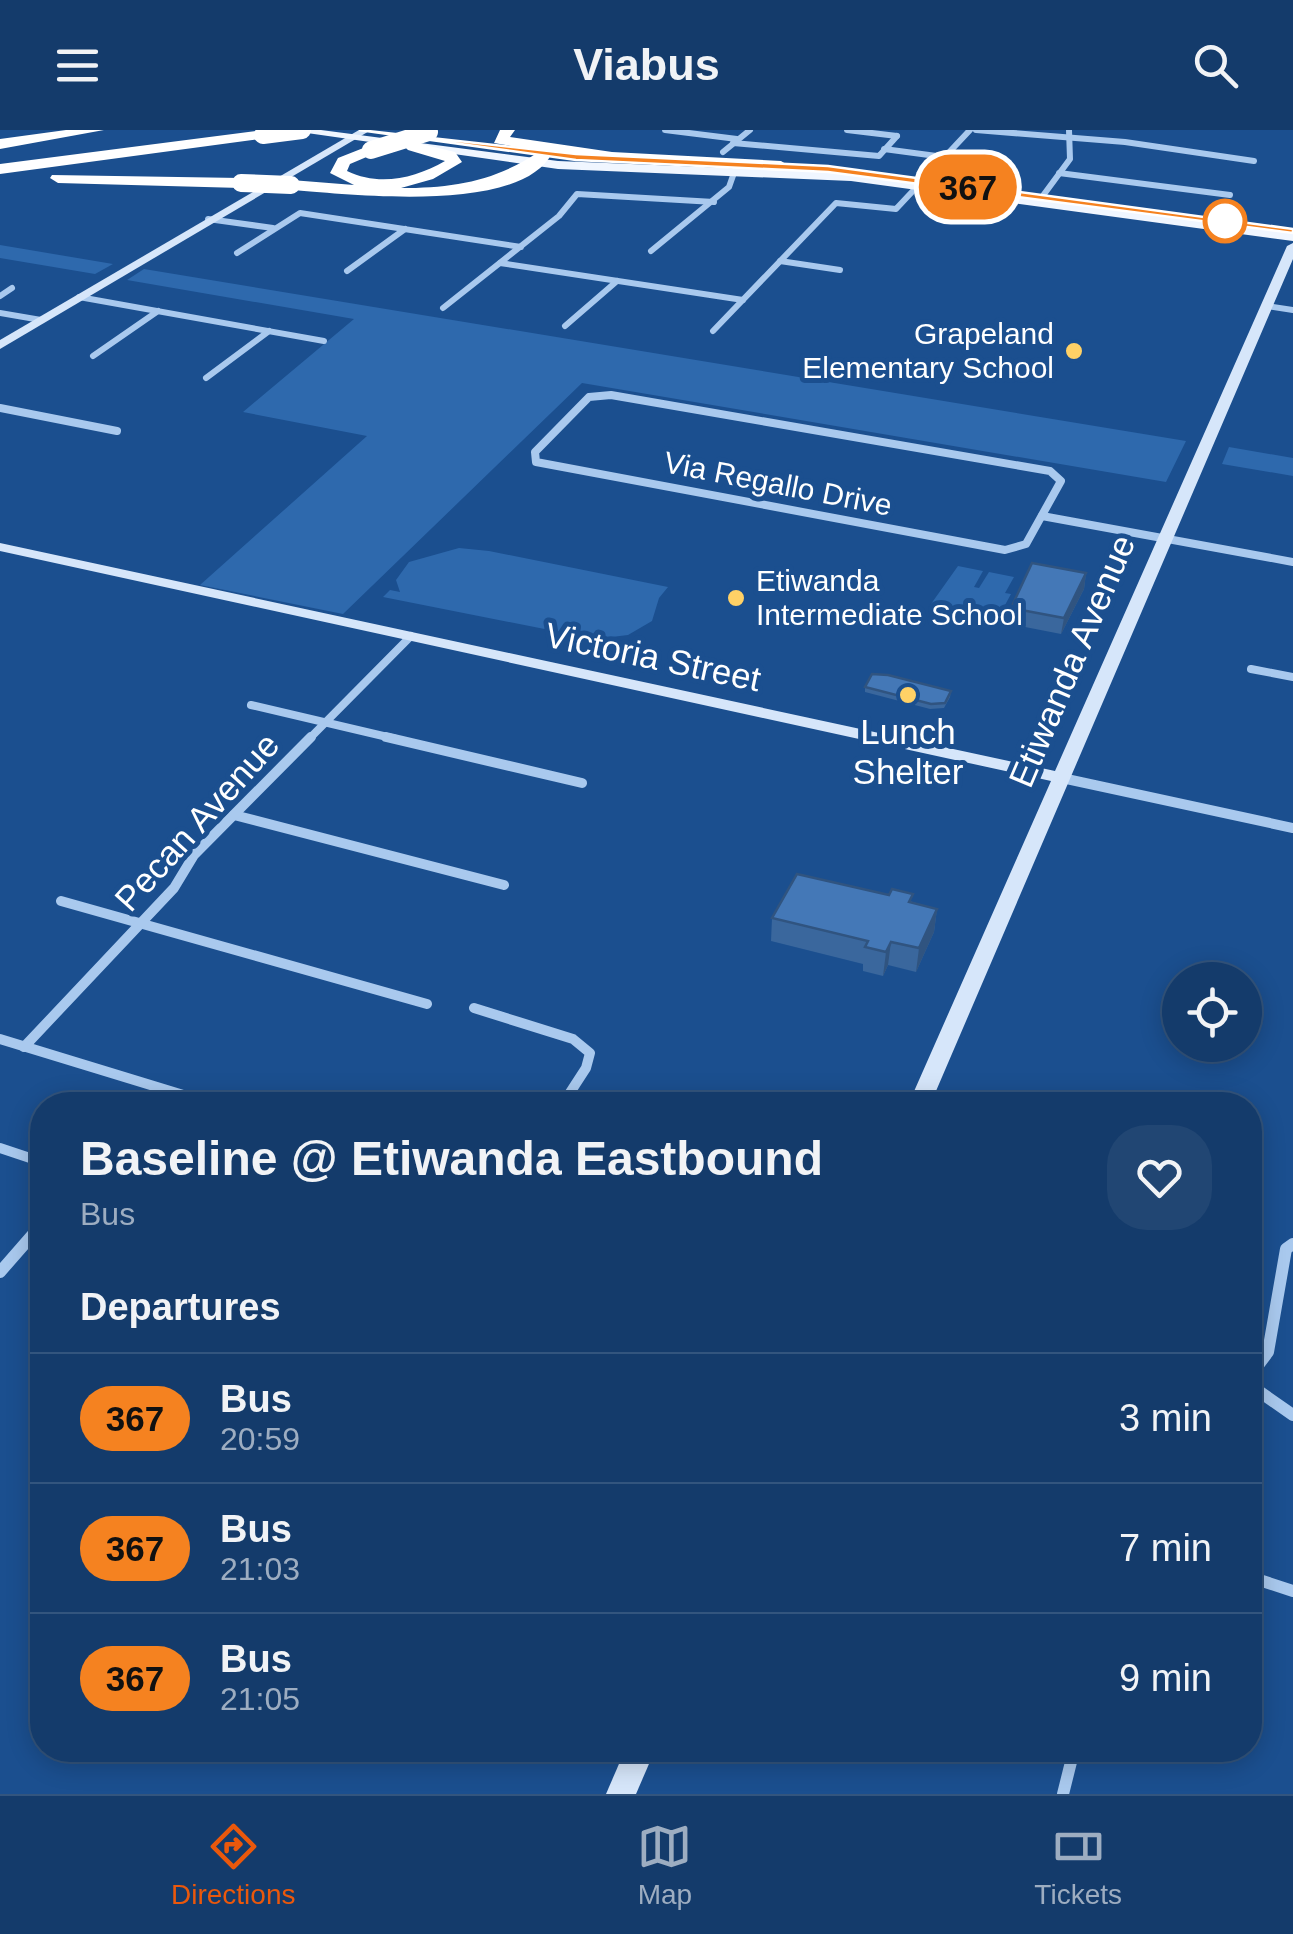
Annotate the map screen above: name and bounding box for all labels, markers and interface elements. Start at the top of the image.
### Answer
icon: menu [50,38,105,93]
icon: search [1188,38,1243,93]
text: Viabus [573,39,720,90]
line badge: 367 [910,154,1026,220]
text: 367 [939,168,997,207]
unlabelled marker [1204,200,1246,242]
place label: Grapeland Elementary School [802,317,1054,384]
marker: Grapeland Elementary School [1063,340,1085,362]
street label: Via Regallo Drive [661,445,895,522]
street label: Etiwanda Avenue [1001,529,1142,793]
place label: Etiwanda Intermediate School [756,564,1023,631]
marker: Etiwanda Intermediate School [725,587,747,609]
street label: Victoria Street [542,615,765,698]
marker: Lunch Shelter [897,684,919,706]
place label: Lunch Shelter [853,712,964,791]
street label: Pecan Avenue [107,725,286,918]
map controls [1162,962,1262,1062]
button: locate [1162,962,1262,1062]
button: heart [1107,1125,1212,1230]
text: Baseline @ Etiwanda Eastbound [80,1132,823,1185]
text: Bus [80,1196,135,1232]
text: Departures [80,1286,281,1328]
text: Bus [220,1378,292,1420]
text: 3 min [1119,1397,1212,1439]
text: 367 [106,1399,164,1438]
text: 20:59 [220,1421,300,1457]
text: Bus [220,1508,292,1550]
text: 7 min [1119,1527,1212,1569]
text: 367 [106,1529,164,1568]
text: 21:03 [220,1551,300,1587]
text: Bus [220,1638,292,1680]
text: 9 min [1119,1657,1212,1699]
text: 367 [106,1659,164,1698]
text: 21:05 [220,1681,300,1717]
tab: Directions [171,1819,295,1911]
tab: Map [637,1819,692,1911]
tab: Tickets [1034,1819,1122,1911]

